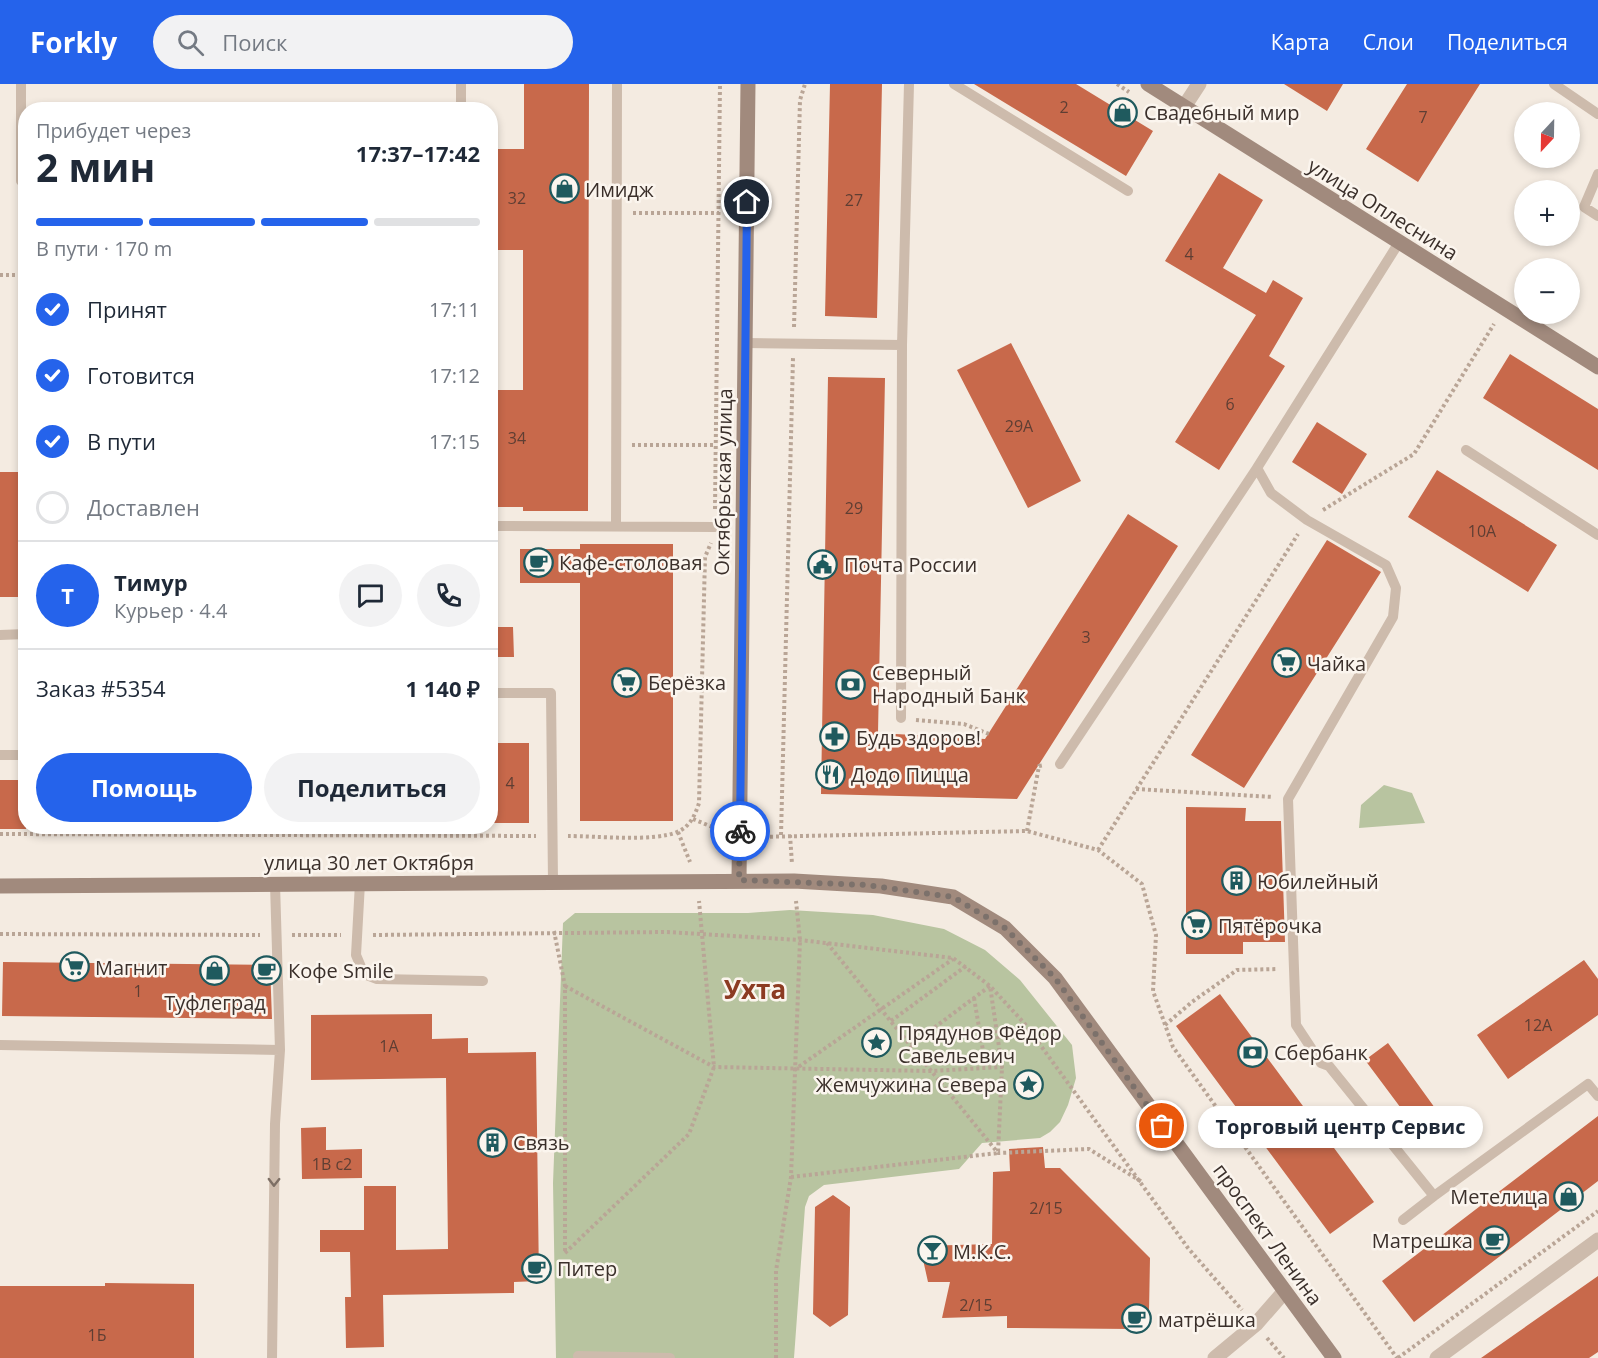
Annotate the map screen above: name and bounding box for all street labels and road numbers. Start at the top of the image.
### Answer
street label: улица Оплеснина [1303,152,1463,266]
street label: Октябрьская улица [708,388,738,576]
street label: улица 30 лет Октября [264,849,474,876]
street label: проспект Ленина [1207,1158,1329,1310]

